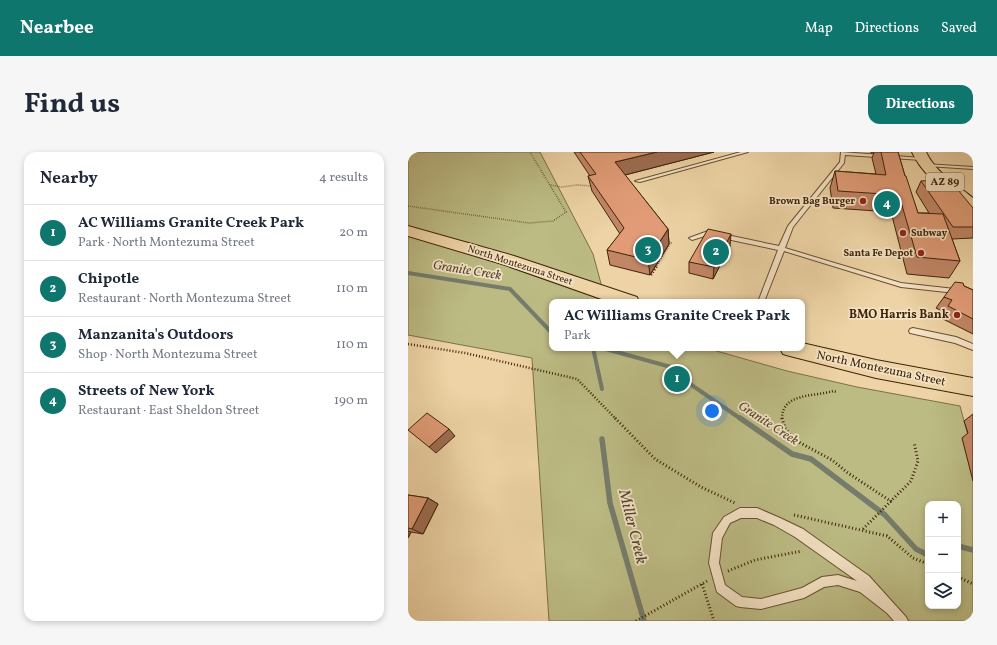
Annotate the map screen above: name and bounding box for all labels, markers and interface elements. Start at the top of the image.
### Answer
text: Nearbee [20,15,94,41]
text: Map [805,19,833,38]
text: Directions [855,19,919,38]
text: Saved [941,19,977,38]
text: Find us [24,85,120,124]
button: Directions [868,85,973,124]
text: Nearby [40,167,98,190]
text: 4 results [319,169,368,187]
road number: AZ 89 [926,173,964,191]
pin: 4 [874,189,900,219]
place label: Brown Bag Burger [769,194,855,208]
marker: Brown Bag Burger [858,196,868,206]
text: AC Williams Granite Creek Park [78,213,304,234]
text: 1 [50,224,56,242]
text: 20 m [339,224,368,242]
place label: Subway [911,226,947,240]
marker: Subway [898,228,908,238]
text: Park · North Montezuma Street [78,234,255,252]
pin: 3 [635,235,661,265]
pin: 2 [703,237,729,267]
street label: North Montezuma Street [466,241,575,289]
place label: Santa Fe Depot [843,246,913,260]
marker: Santa Fe Depot [916,248,926,258]
water label: Granite Creek [431,257,503,285]
text: Chipotle [78,269,139,290]
text: 2 [50,280,56,298]
text: 110 m [336,280,368,298]
text: Restaurant · North Montezuma Street [78,290,291,308]
popup [549,299,805,351]
text: AC Williams Granite Creek Park [564,306,790,327]
place label: BMO Harris Bank [849,307,950,323]
marker: BMO Harris Bank [952,310,962,320]
text: Manzanita's Outdoors [78,325,234,346]
text: Park [564,327,591,345]
text: 3 [50,336,56,354]
text: 110 m [336,336,368,354]
text: Shop · North Montezuma Street [78,346,258,364]
street label: North Montezuma Street [815,347,947,391]
pin: 1 [664,364,690,394]
text: Streets of New York [78,381,215,402]
text: 4 [49,392,57,410]
text: 190 m [334,392,368,410]
water label: Granite Creek [734,398,802,450]
your location [702,401,722,421]
text: Restaurant · East Sheldon Street [78,402,259,420]
water label: Miller Creek [612,486,652,567]
map controls [925,501,961,609]
button: + [925,501,961,537]
button: − [925,537,961,573]
button: layers [925,573,961,609]

